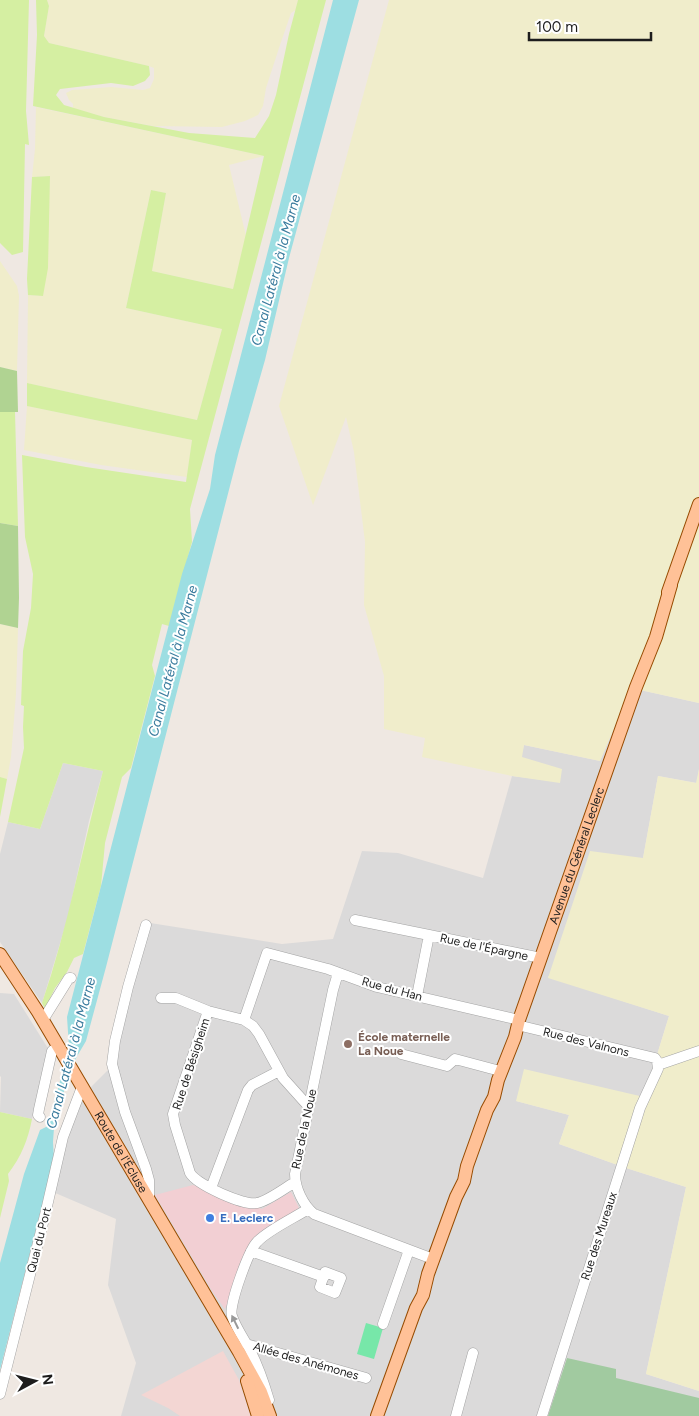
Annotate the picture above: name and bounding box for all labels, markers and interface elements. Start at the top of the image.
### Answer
scale bar [529,10,652,42]
text: 100 m [536,18,578,36]
water label: Canal Latéral à la Marne [248,192,304,347]
water label: Canal Latéral à la Marne [145,583,201,738]
street label: Avenue du Général Leclerc [546,785,607,926]
street label: Rue de l'Épargne [439,931,530,963]
street label: Rue du Han [360,974,424,1004]
water label: Canal Latéral à la Marne [43,975,99,1130]
street label: Rue de Bésigheim [170,1016,212,1112]
street label: Rue des Valnons [541,1025,631,1060]
place label: École maternelle La Noue [358,1030,450,1058]
marker: École maternelle La Noue [342,1038,354,1050]
street label: Rue de la Noue [289,1087,319,1170]
street label: Route de l'Écluse [91,1109,150,1196]
street label: Rue des Mureaux [578,1190,620,1282]
street label: Quai du Port [24,1205,54,1274]
place label: E. Leclerc [220,1211,274,1225]
marker: E. Leclerc [204,1212,216,1224]
one-way arrow [231,1315,239,1329]
street label: Allée des Anémones [252,1339,361,1383]
north arrow [10,1356,60,1406]
text: N [38,1373,57,1386]

